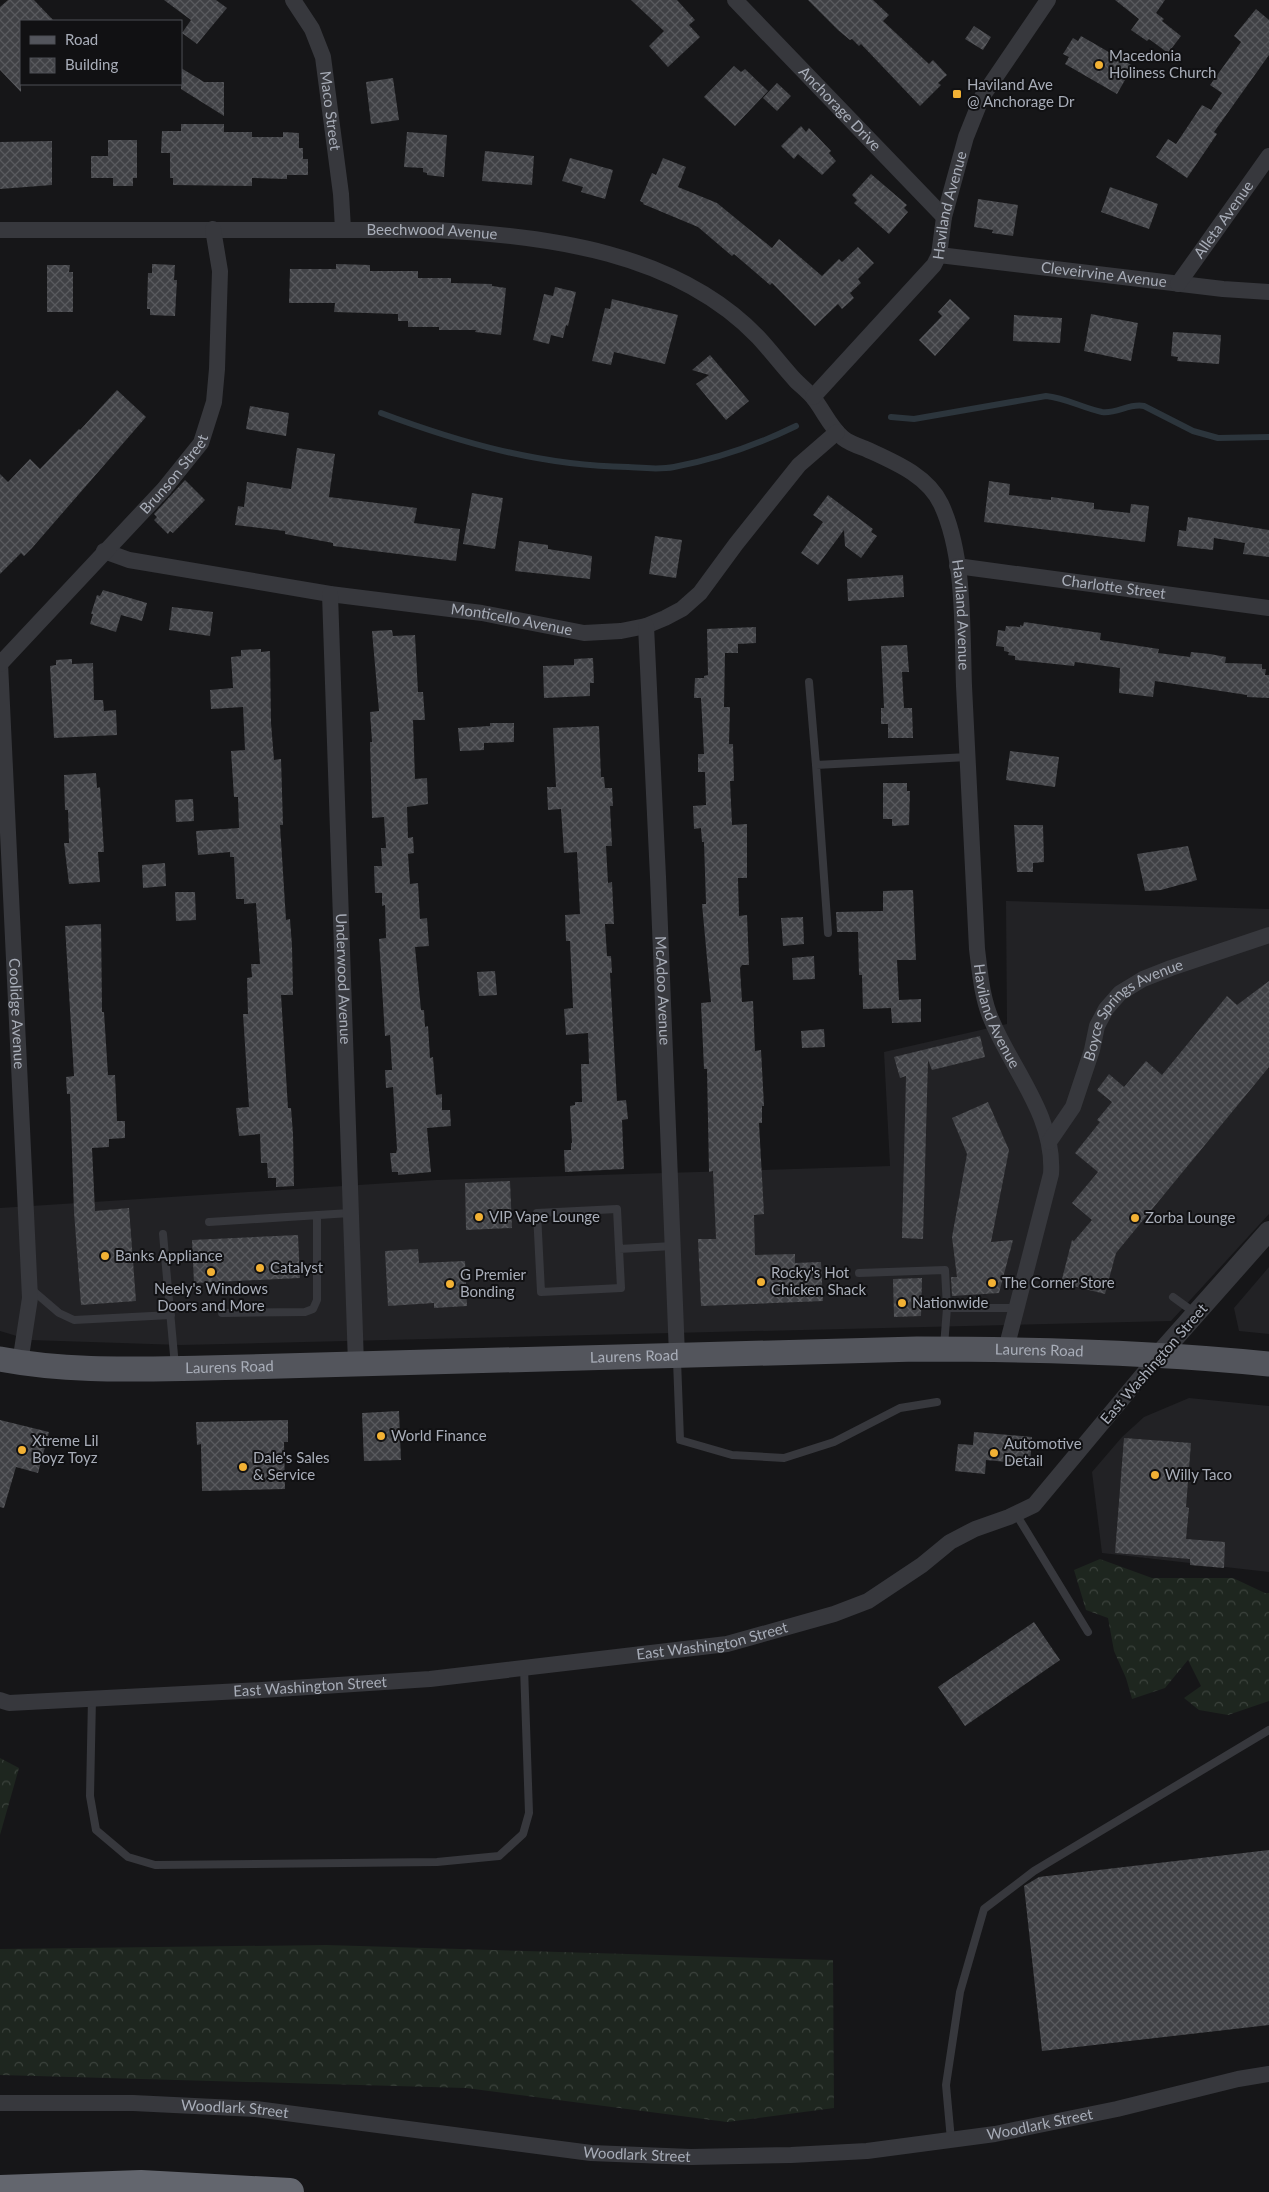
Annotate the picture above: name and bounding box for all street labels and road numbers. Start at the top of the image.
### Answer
street label: Anchorage Drive [796,62,885,154]
street label: Maco Street [317,70,345,152]
street label: Haviland Avenue [928,149,970,261]
street label: Alleta Avenue [1189,177,1257,261]
street label: Beechwood Avenue [366,220,498,242]
street label: Cleveirvine Avenue [1040,257,1168,290]
street label: Brunson Street [135,431,211,517]
street label: Haviland Avenue [949,558,974,670]
street label: Charlotte Street [1061,570,1167,602]
street label: Monticello Avenue [450,599,574,639]
street label: Underwood Avenue [333,913,355,1045]
street label: McAdoo Avenue [652,936,675,1046]
street label: Boyce Springs Avenue [1079,955,1185,1063]
street label: Coolidge Avenue [6,958,29,1070]
street label: Haviland Avenue [971,963,1025,1071]
street label: East Washington Street [1096,1299,1211,1427]
street label: Laurens Road [995,1340,1084,1360]
street label: Laurens Road [590,1345,679,1366]
street label: Laurens Road [185,1356,274,1376]
street label: East Washington Street [635,1617,790,1663]
street label: East Washington Street [233,1672,388,1699]
street label: Woodlark Street [181,2095,290,2121]
street label: Woodlark Street [986,2104,1095,2143]
street label: Woodlark Street [582,2142,692,2165]

